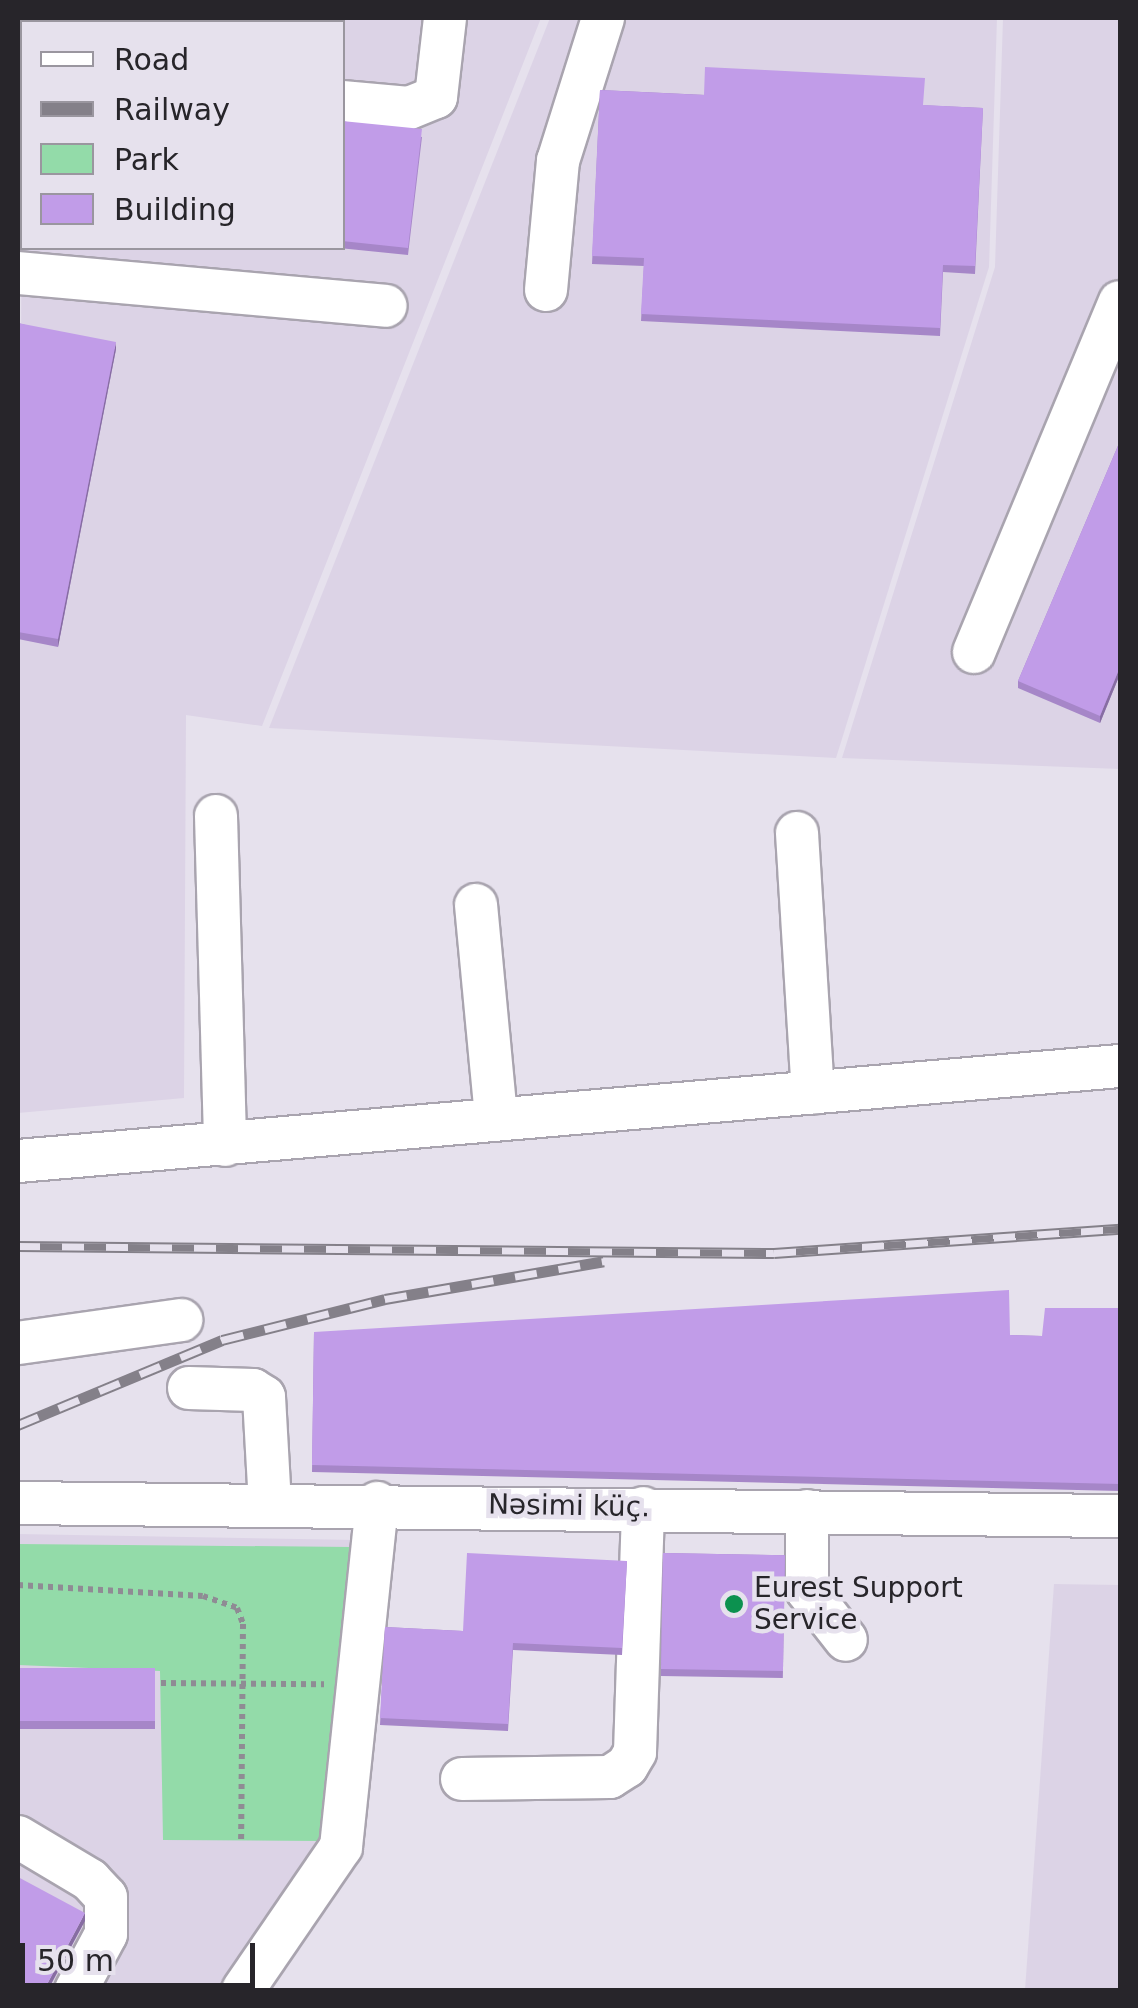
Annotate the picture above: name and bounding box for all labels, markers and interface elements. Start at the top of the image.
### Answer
legend [20,20,345,250]
text: Road [114,42,189,77]
text: Railway [114,92,230,127]
text: Park [114,142,179,177]
text: Building [114,192,236,227]
street label: Nəsimi küç. [488,1488,650,1524]
place label: Eurest Support Service [754,1571,963,1637]
marker: Eurest Support Service [723,1593,745,1615]
scale bar [25,1923,260,1985]
text: 50 m [37,1943,114,1978]

